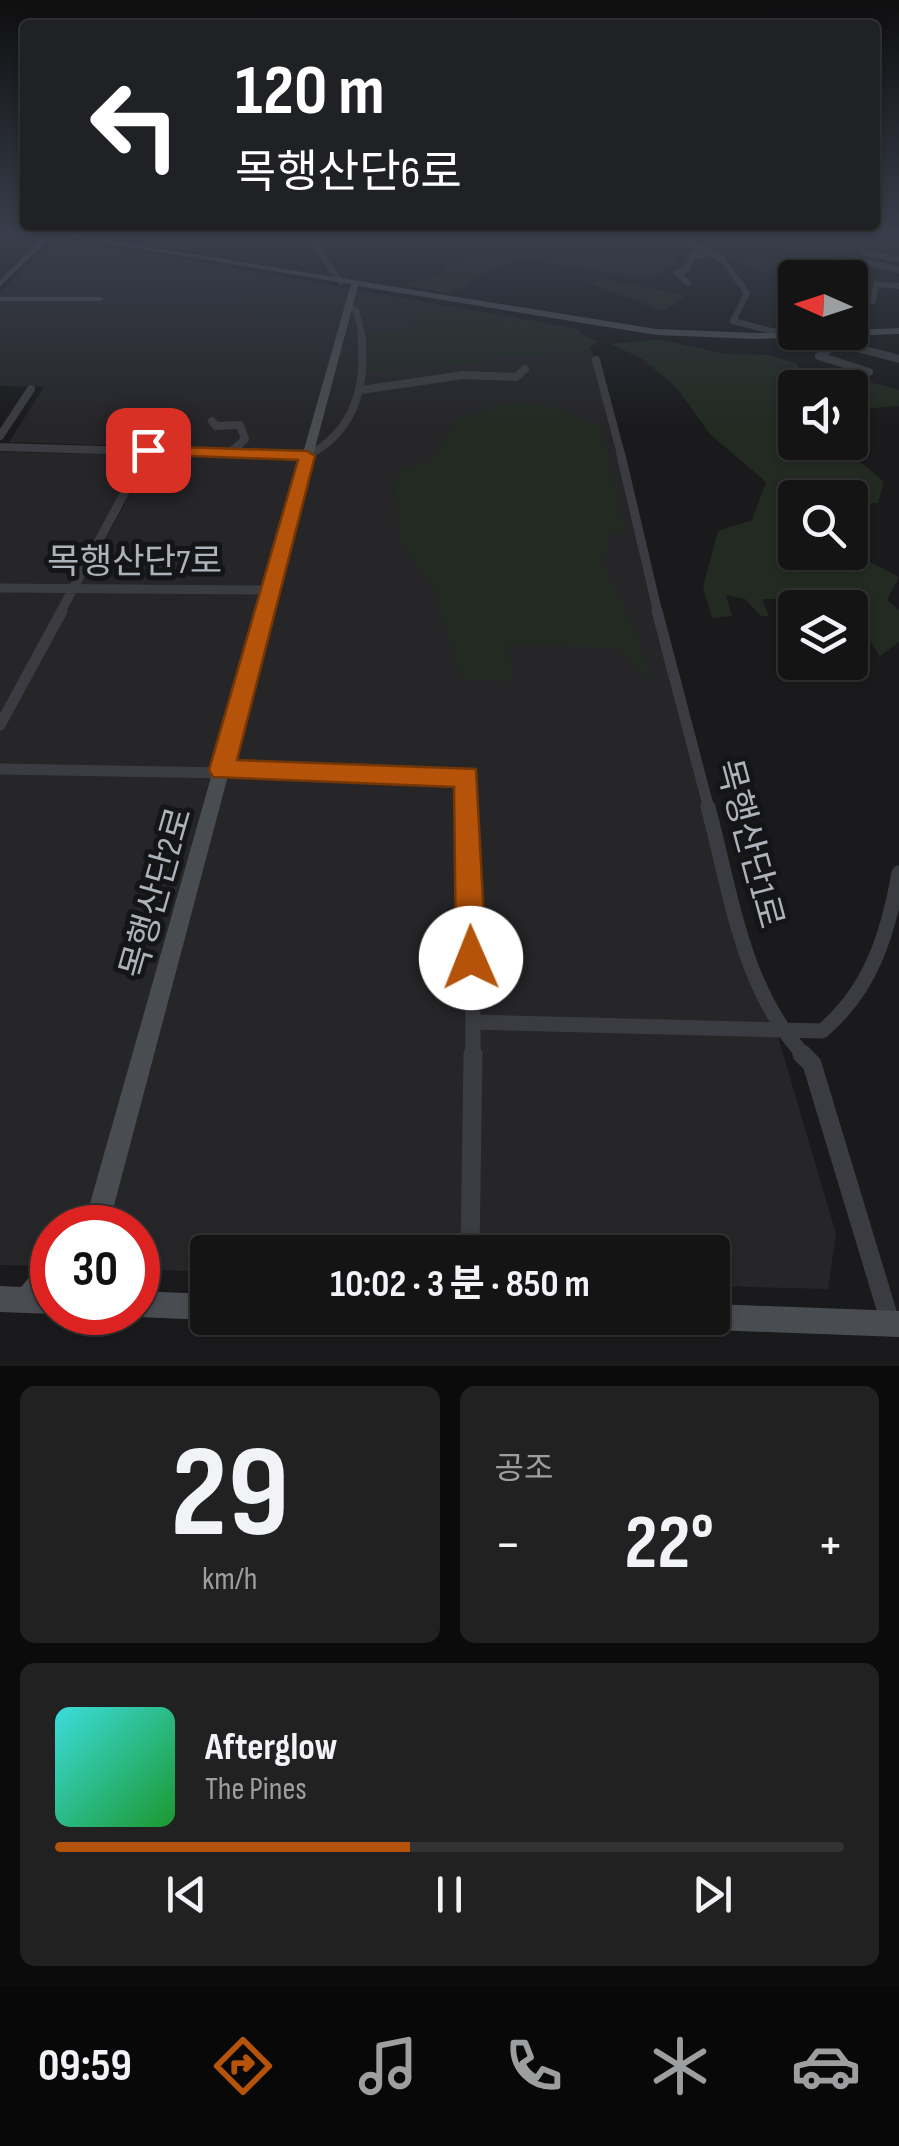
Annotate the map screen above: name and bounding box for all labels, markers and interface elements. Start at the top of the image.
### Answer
text: 120 m [235,50,385,134]
icon: left [70,60,200,190]
text: 목행산단6로 [235,146,462,201]
north arrow [778,260,868,350]
map controls [778,260,868,680]
button: sound [778,370,868,460]
pin [106,408,191,493]
icon: arrive [121,423,176,478]
button: search [778,480,868,570]
street label: 목행산단7로 [47,541,223,584]
button: layers [778,590,868,680]
street label: 목행산단1로 [706,755,792,933]
street label: 목행산단2로 [112,803,202,983]
position arrow [419,906,523,1010]
speed limit sign: 30 [30,1205,160,1335]
text: 10:02 · 3 분 · 850 m [330,1262,590,1307]
text: 29 [170,1417,289,1573]
text: 공조 [495,1450,553,1489]
text: 22° [625,1499,714,1590]
text: − [495,1512,521,1579]
text: + [817,1512,844,1579]
text: km/h [202,1560,257,1599]
text: Afterglow [205,1725,338,1770]
text: The Pines [205,1770,307,1809]
icon: previous [159,1867,214,1922]
icon: pause [422,1867,477,1922]
icon: next [685,1867,740,1922]
icon: directions [208,2031,278,2101]
icon: music [353,2031,423,2101]
icon: phone [499,2031,569,2101]
icon: climate [645,2031,715,2101]
icon: car [791,2031,861,2101]
text: 09:59 [38,2039,132,2094]

